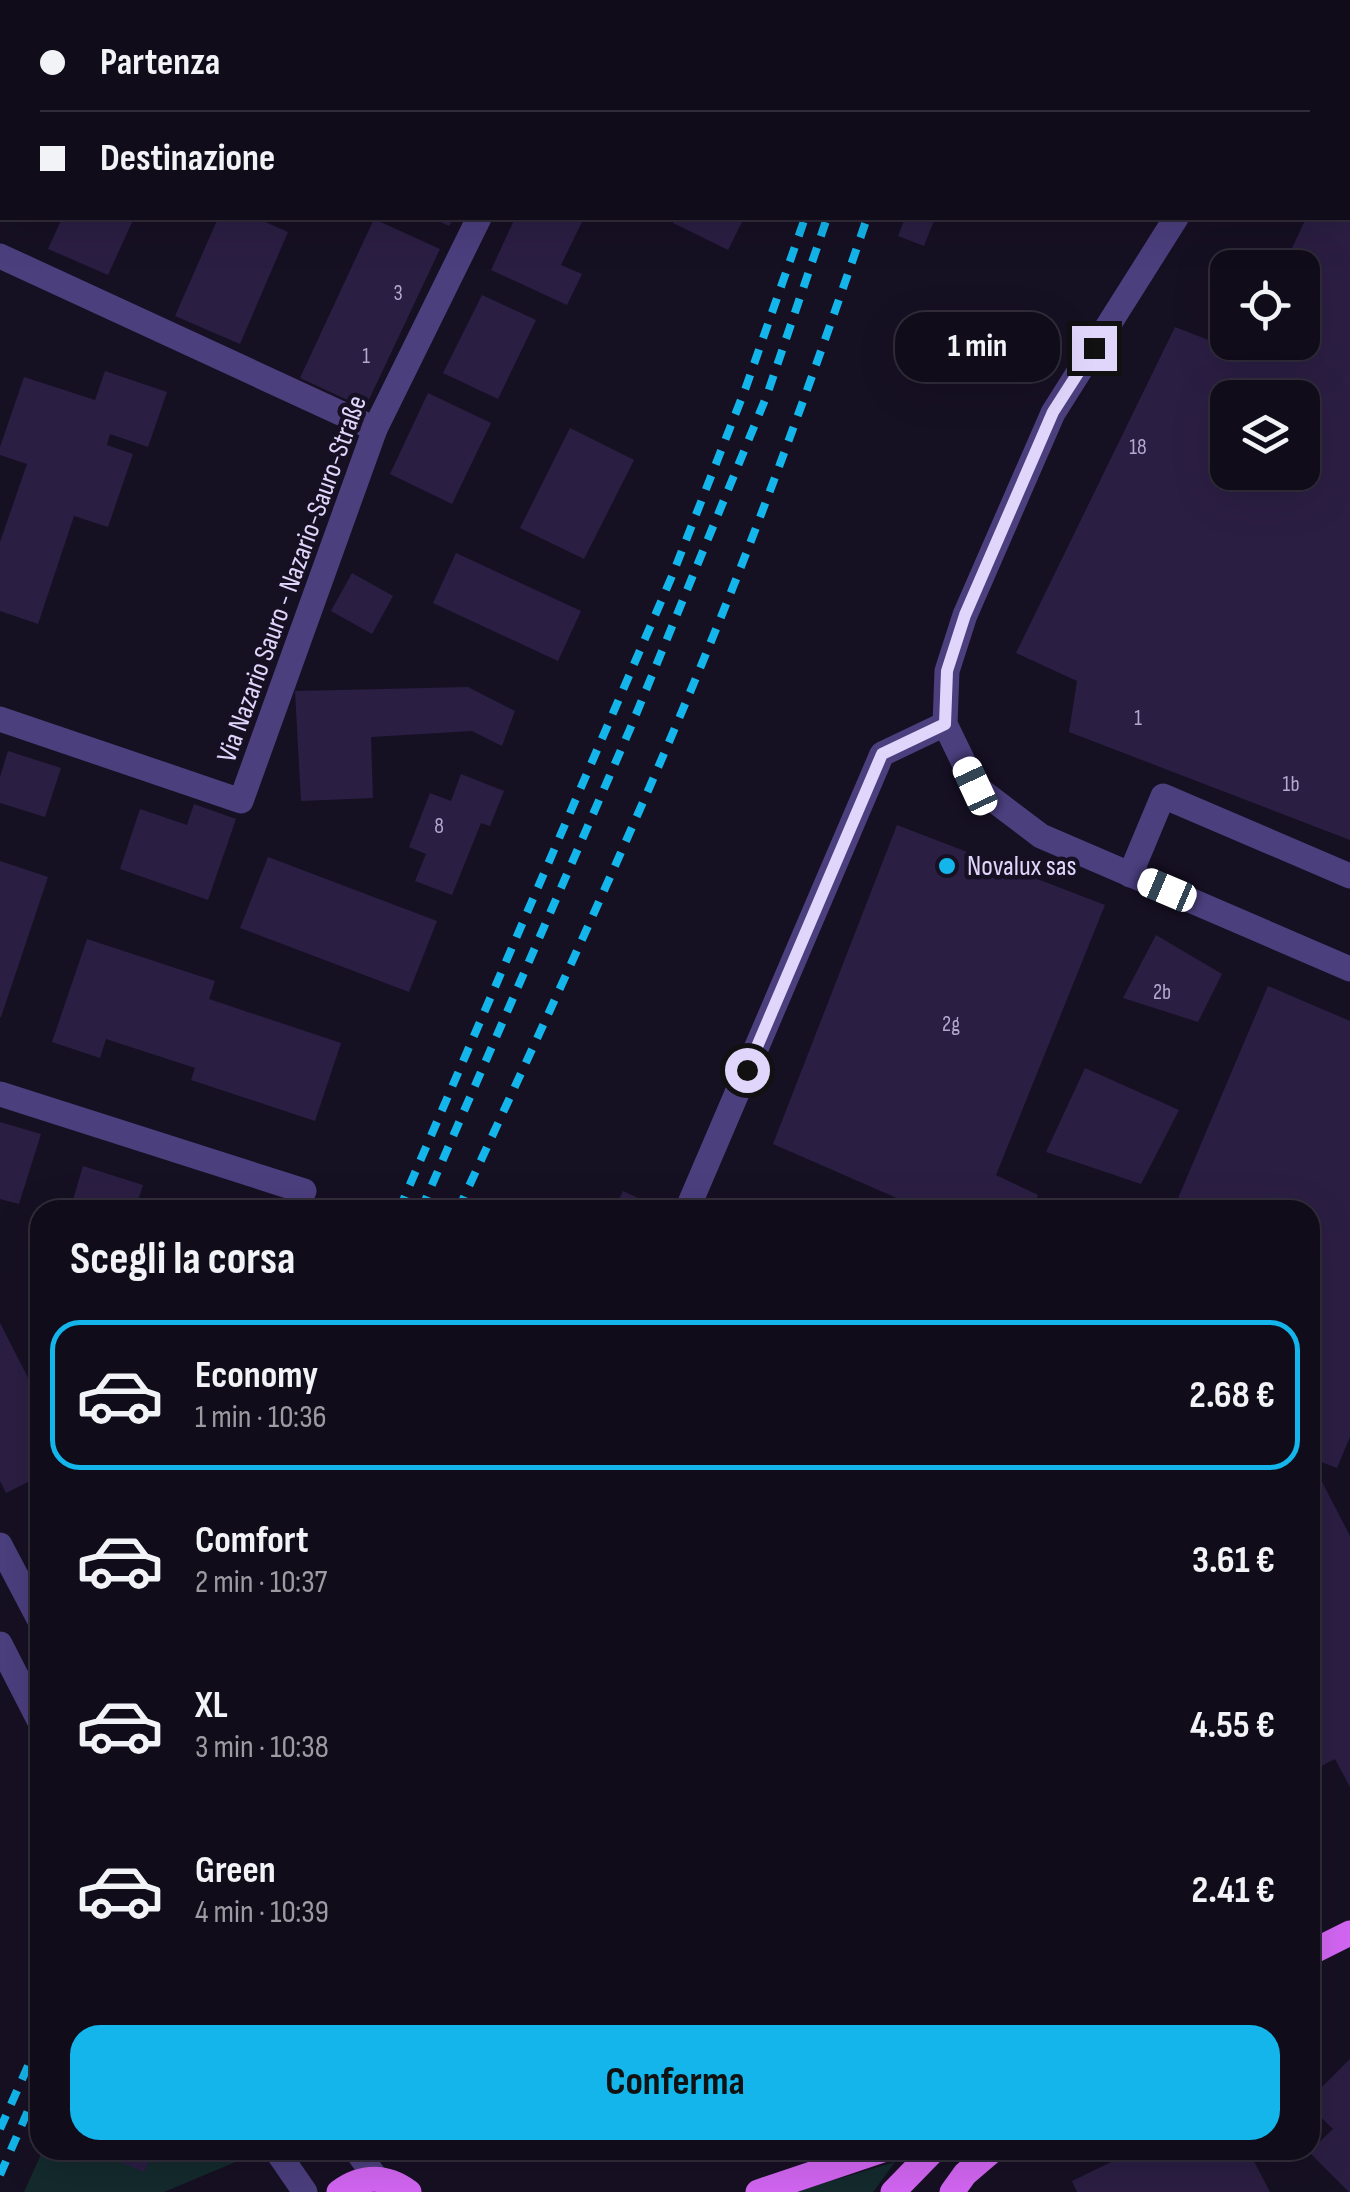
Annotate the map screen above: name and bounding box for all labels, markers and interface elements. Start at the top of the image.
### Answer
text: Partenza [100,40,220,85]
text: Destinazione [100,136,275,181]
map controls [1210,250,1320,490]
button: locate [1210,250,1320,360]
house number: 3 [393,280,403,307]
callout: 1 min [894,313,1059,383]
route end [1072,326,1117,371]
text: 1 min [948,327,1007,366]
house number: 1 [362,343,370,370]
button: layers [1210,380,1320,490]
street label: Via Nazario Sauro - Nazario-Sauro-Straße [210,391,374,767]
house number: 18 [1129,434,1147,461]
house number: 1 [1134,705,1142,732]
car [949,752,1001,820]
house number: 1b [1282,771,1300,798]
house number: 8 [434,813,444,840]
place label: Novalux sas [967,850,1077,883]
marker: Novalux sas [936,855,958,877]
car [1134,864,1200,916]
house number: 2b [1153,979,1171,1006]
house number: 2g [942,1011,960,1038]
route start [725,1048,770,1093]
text: Scegli la corsa [70,1232,296,1287]
icon: car [75,1350,165,1440]
text: Economy [195,1353,318,1398]
text: 2.68 € [1189,1373,1275,1418]
text: 1 min · 10:36 [195,1398,327,1437]
icon: car [75,1515,165,1605]
text: Comfort [195,1518,309,1563]
text: 3.61 € [1192,1538,1275,1583]
text: 2 min · 10:37 [195,1563,327,1602]
icon: car [75,1680,165,1770]
text: XL [195,1683,228,1728]
text: 4.55 € [1190,1703,1275,1748]
text: 3 min · 10:38 [195,1728,329,1767]
icon: car [75,1845,165,1935]
text: Green [195,1848,276,1893]
text: 2.41 € [1192,1868,1275,1913]
text: 4 min · 10:39 [195,1893,329,1932]
button: Conferma [70,2025,1280,2140]

